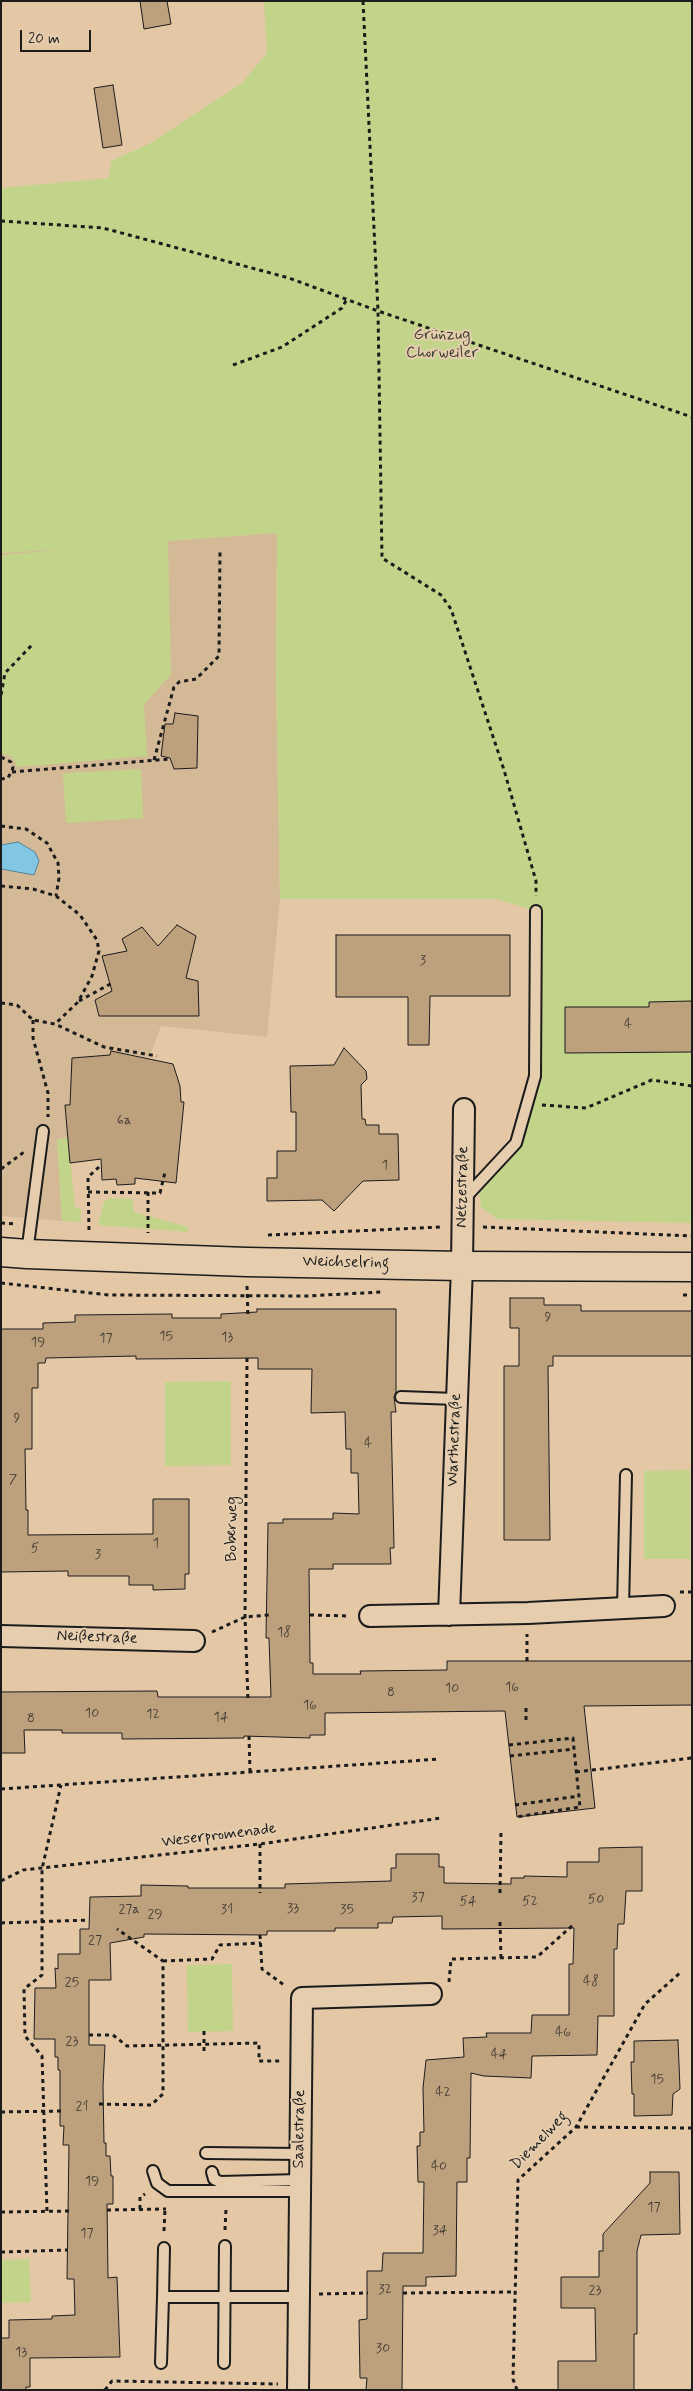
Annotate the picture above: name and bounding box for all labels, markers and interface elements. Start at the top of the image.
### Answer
scale bar [22,20,94,52]
text: 20 m [28,29,60,49]
park label: Grünzug Chorweiler [406,326,478,364]
house number: 3 [420,953,426,969]
house number: 4 [624,1017,632,1033]
house number: 6a [117,1113,131,1129]
street label: Netzestraße [453,1146,473,1228]
house number: 1 [382,1158,388,1174]
street label: Weichselring [302,1253,390,1273]
house number: 9 [545,1310,551,1326]
house number: 15 [159,1329,173,1345]
house number: 13 [221,1330,233,1346]
house number: 17 [99,1331,113,1347]
house number: 19 [31,1335,45,1351]
street label: Warthestraße [444,1393,466,1487]
house number: 9 [14,1411,20,1427]
house number: 4 [364,1436,372,1452]
house number: 7 [9,1472,17,1488]
street label: Boberweg [223,1496,243,1562]
house number: 1 [153,1536,159,1552]
house number: 5 [31,1541,39,1557]
house number: 3 [95,1547,101,1563]
house number: 18 [277,1625,291,1641]
street label: Neißestraße [56,1627,138,1649]
house number: 16 [505,1680,519,1696]
house number: 10 [445,1681,459,1697]
house number: 8 [387,1685,395,1701]
house number: 16 [303,1698,317,1714]
house number: 10 [85,1706,99,1722]
house number: 12 [146,1707,160,1723]
house number: 14 [214,1710,228,1726]
house number: 8 [27,1711,35,1727]
street label: Weserpromenade [160,1819,278,1853]
house number: 37 [411,1890,425,1906]
house number: 50 [588,1892,604,1908]
house number: 54 [460,1894,476,1910]
house number: 52 [522,1894,538,1910]
house number: 33 [287,1901,299,1917]
house number: 27a [118,1902,140,1918]
house number: 31 [221,1902,233,1918]
house number: 35 [340,1902,354,1918]
house number: 29 [147,1907,163,1923]
house number: 27 [88,1933,102,1949]
house number: 48 [583,1974,599,1990]
house number: 25 [65,1975,79,1991]
house number: 46 [555,2025,571,2041]
house number: 23 [66,2034,78,2050]
house number: 44 [491,2047,507,2063]
house number: 15 [650,2072,664,2088]
house number: 42 [435,2085,451,2101]
street label: Saalestraße [290,2089,310,2169]
house number: 21 [76,2099,88,2115]
street label: Diemelweg [507,2108,573,2174]
house number: 40 [431,2159,447,2175]
house number: 19 [85,2174,99,2190]
house number: 17 [647,2200,661,2216]
house number: 34 [433,2223,447,2239]
house number: 17 [80,2226,94,2242]
house number: 32 [378,2282,392,2298]
house number: 23 [589,2283,601,2299]
house number: 30 [376,2341,390,2357]
house number: 13 [15,2345,27,2361]

